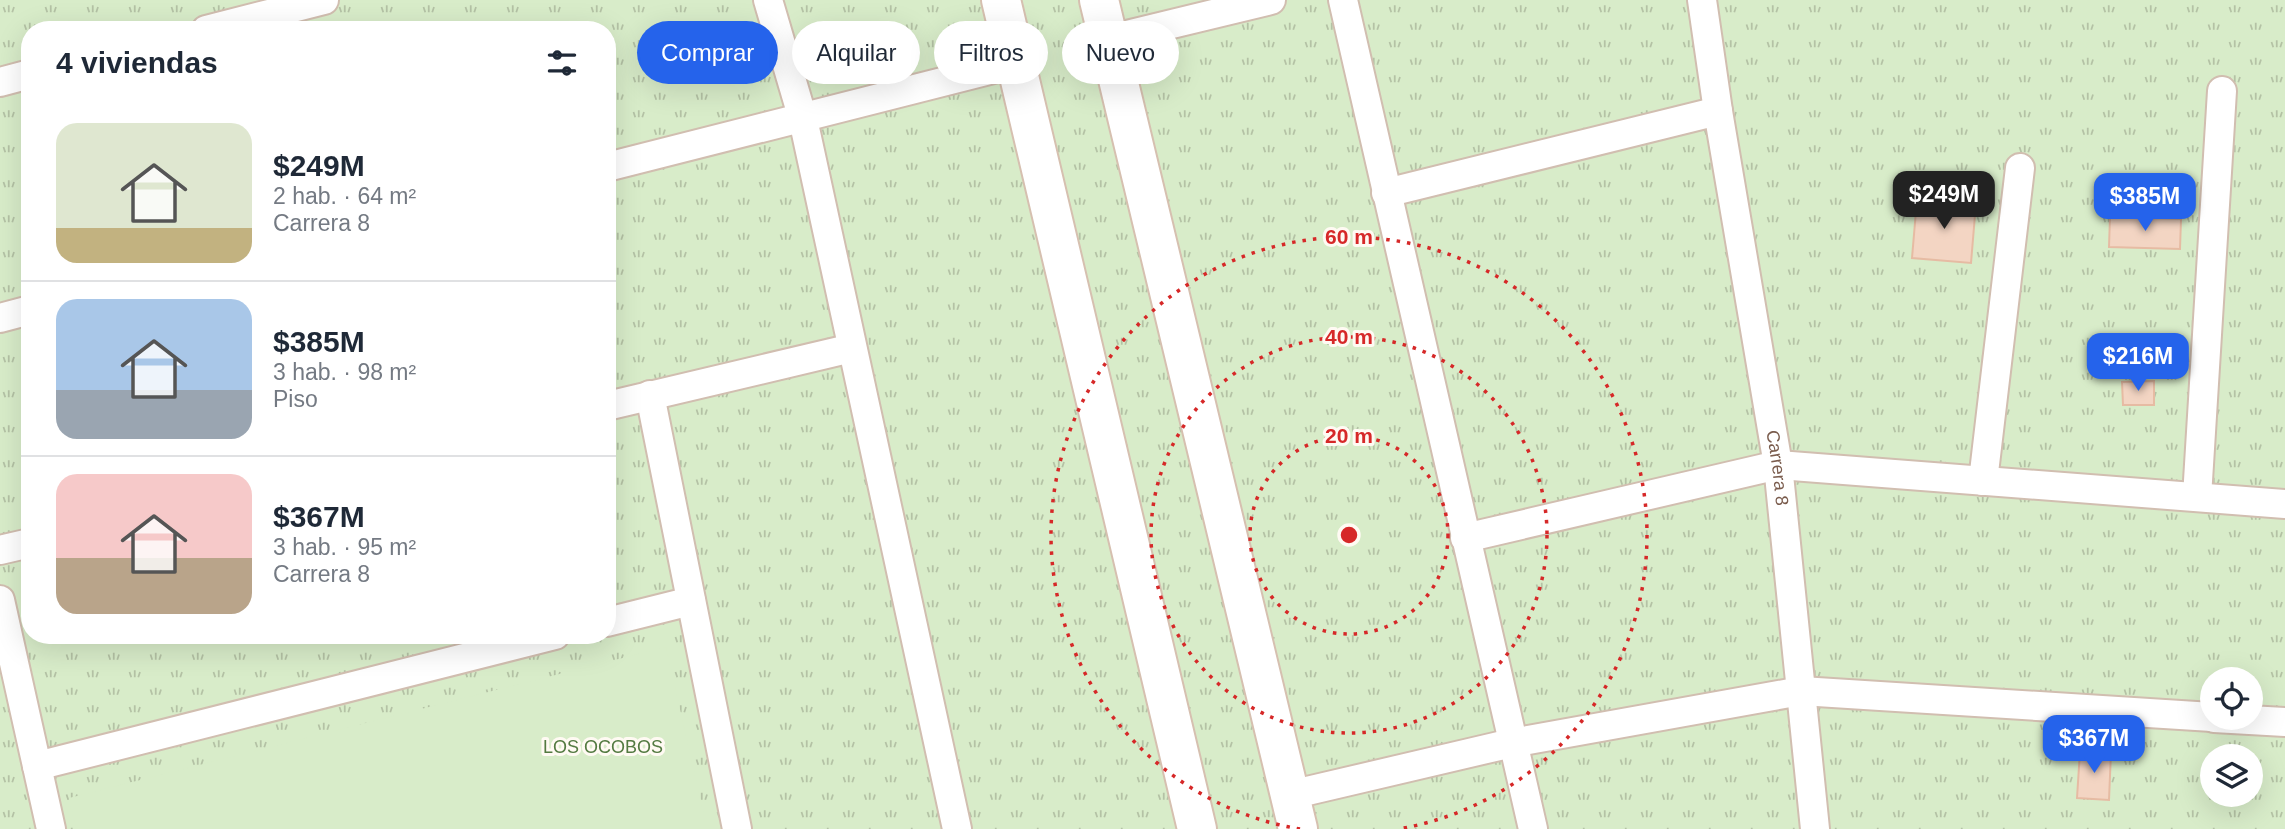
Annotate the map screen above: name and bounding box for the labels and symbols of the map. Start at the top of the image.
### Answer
pin: $249M [1895,172,1993,231]
pin: $385M [2096,174,2194,233]
text: 60 m [1325,225,1373,248]
text: 40 m [1325,325,1373,348]
pin: $216M [2089,334,2187,393]
text: 20 m [1325,424,1373,447]
street label: Carrera 8 [1762,429,1792,507]
centre of rings [1337,523,1361,547]
pin: $367M [2045,716,2143,775]
park label: LOS OCOBOS [543,737,663,757]

